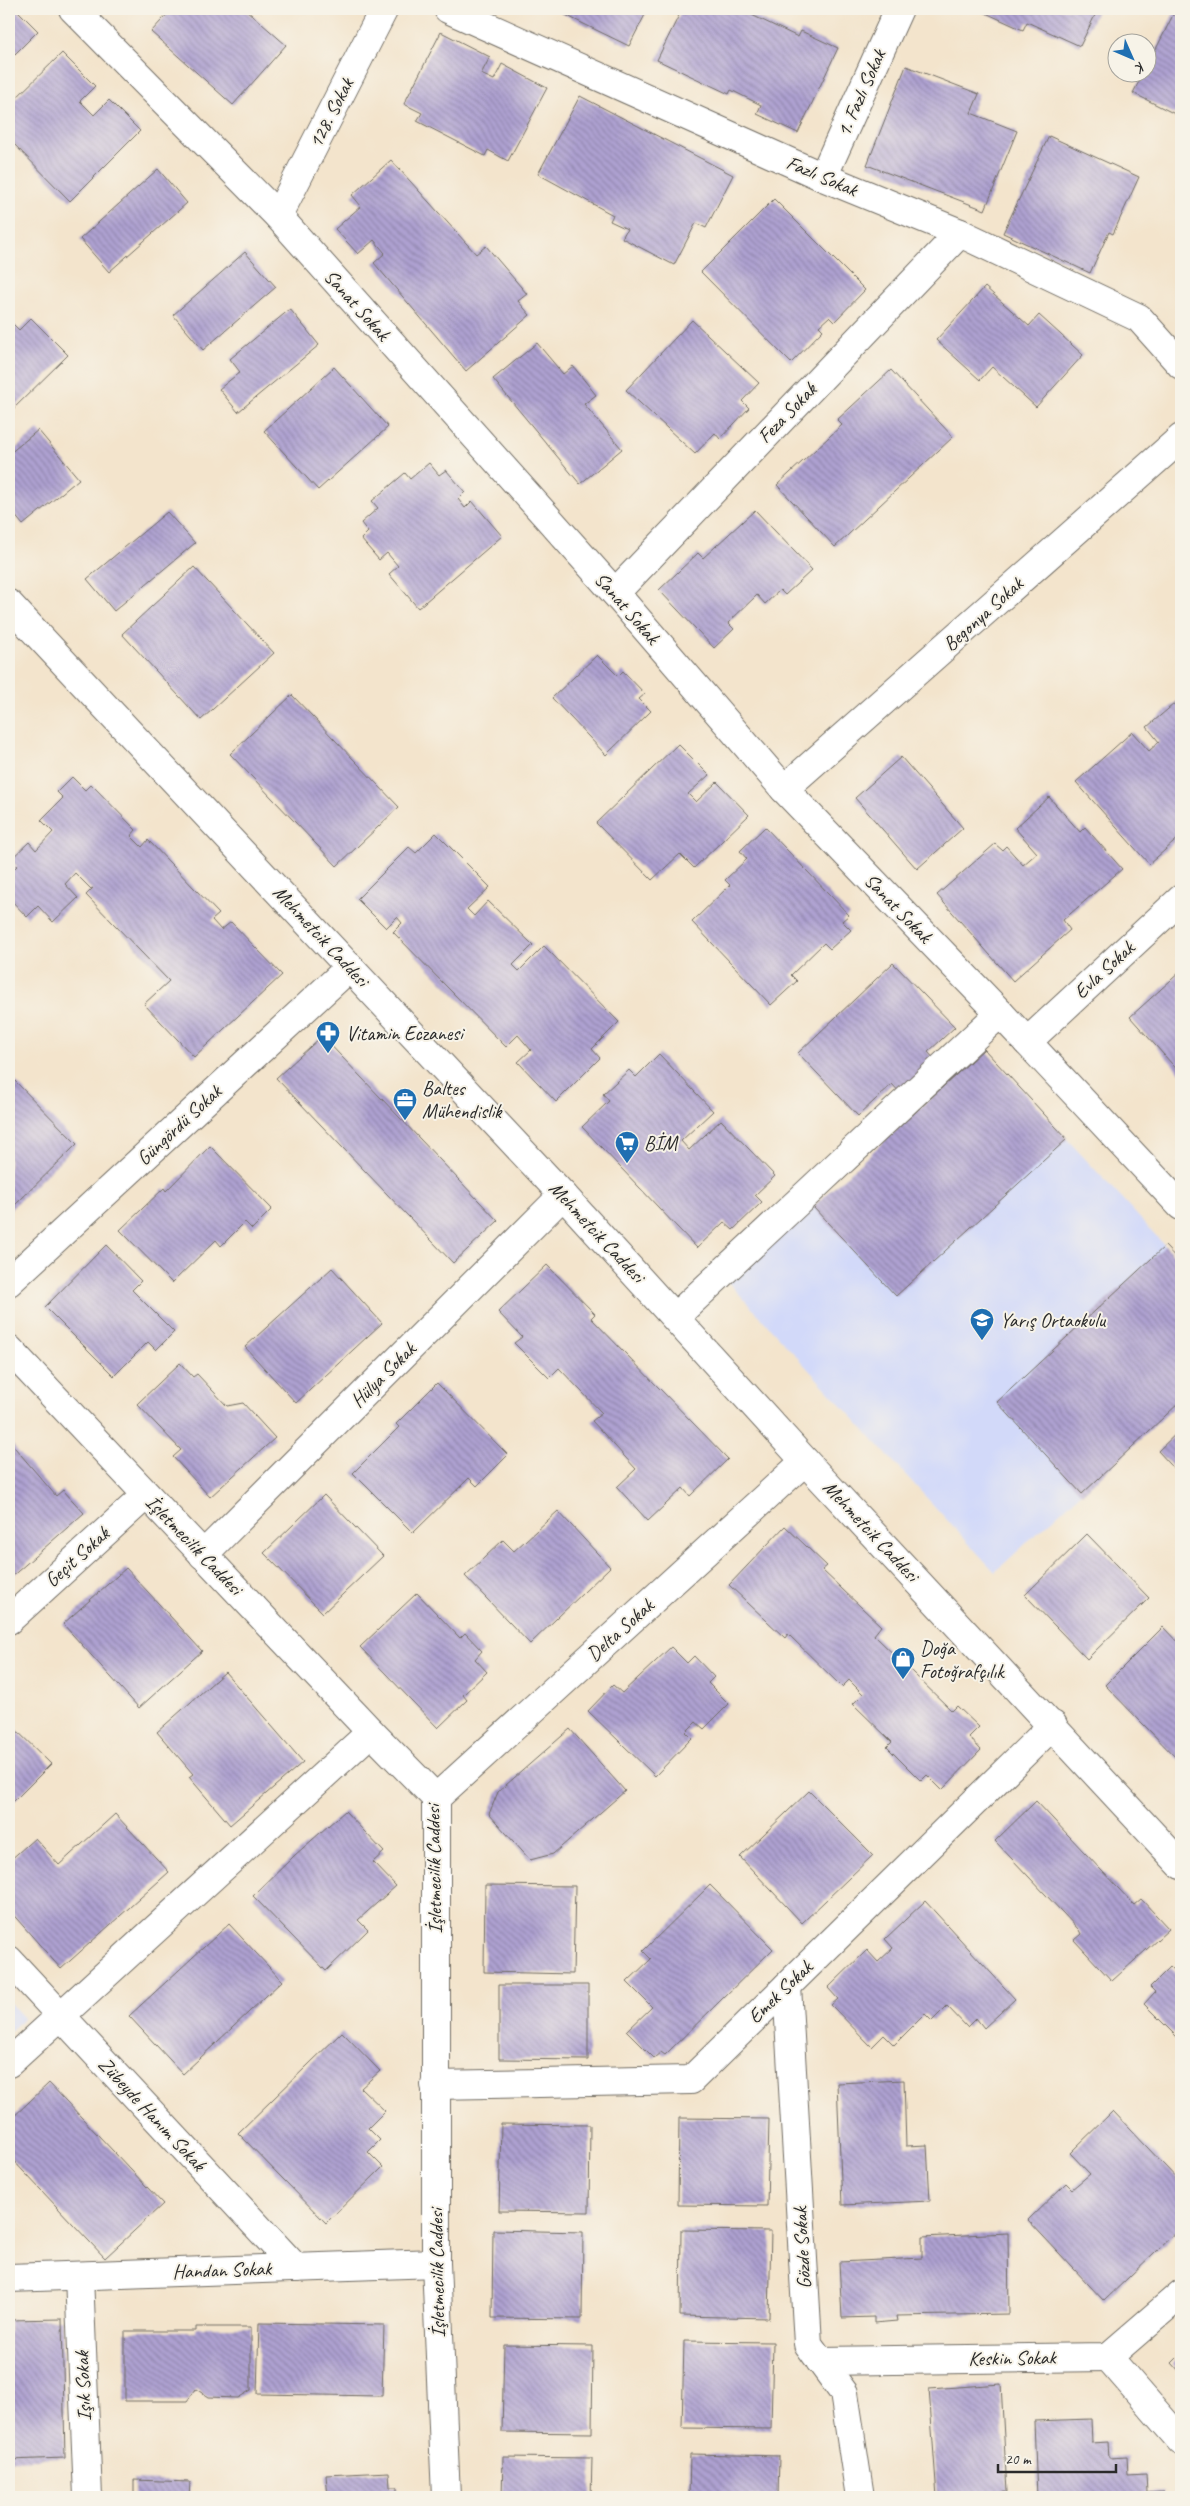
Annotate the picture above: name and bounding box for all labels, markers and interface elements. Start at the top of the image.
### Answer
north arrow [1108,32,1158,82]
street label: 1. Fazlı Sokak [831,44,892,140]
text: K [1130,58,1149,77]
street label: 128. Sokak [303,72,360,152]
street label: Fazlı Sokak [783,150,863,203]
street label: Sanat Sokak [319,264,396,347]
street label: Feza Sokak [752,376,823,449]
street label: Sanat Sokak [589,567,666,650]
street label: Begonya Sokak [938,570,1029,656]
street label: Sanat Sokak [859,868,938,949]
street label: Mehmetcik Caddesi [268,880,376,994]
street label: Evla Sokak [1069,935,1141,1004]
pharmacy icon: Vitamin Eczanesi [315,1020,341,1054]
place label: Vitamin Eczanesi [346,1021,465,1046]
place label: Baltes Mühendislik [422,1076,503,1124]
street label: Güngördü Sokak [131,1078,228,1171]
office icon: Baltes Mühendislik [392,1087,418,1121]
supermarket icon: BİM [614,1130,640,1164]
place label: BİM [644,1131,678,1156]
street label: Mehmetcik Caddesi [544,1176,652,1290]
school or university icon: Yarış Ortaokulu [969,1307,995,1341]
place label: Yarış Ortaokulu [1000,1308,1107,1333]
street label: Hülya Sokak [345,1336,422,1413]
street label: Mehmetcik Caddesi [818,1475,926,1589]
street label: İşletmecilik Caddesi [140,1490,249,1602]
street label: Geçit Sokak [40,1520,116,1592]
street label: Delta Sokak [581,1592,660,1667]
place label: Doğa Fotoğrafçılık [920,1636,1005,1684]
shop icon: Doğa Fotoğrafçılık [890,1646,916,1680]
street label: İşletmecilik Caddesi [420,1802,448,1934]
street label: Emek Sokak [743,1954,819,2029]
street label: Zübeyde Hanım Sokak [93,2052,212,2177]
street label: Gözde Sokak [787,2205,817,2290]
street label: İşletmecilik Caddesi [423,2206,451,2338]
street label: Handan Sokak [172,2256,274,2284]
street label: Keskin Sokak [968,2345,1058,2371]
street label: Işık Sokak [69,2349,97,2421]
scale bar [998,2441,1115,2473]
text: 20 m [1005,2450,1032,2469]

